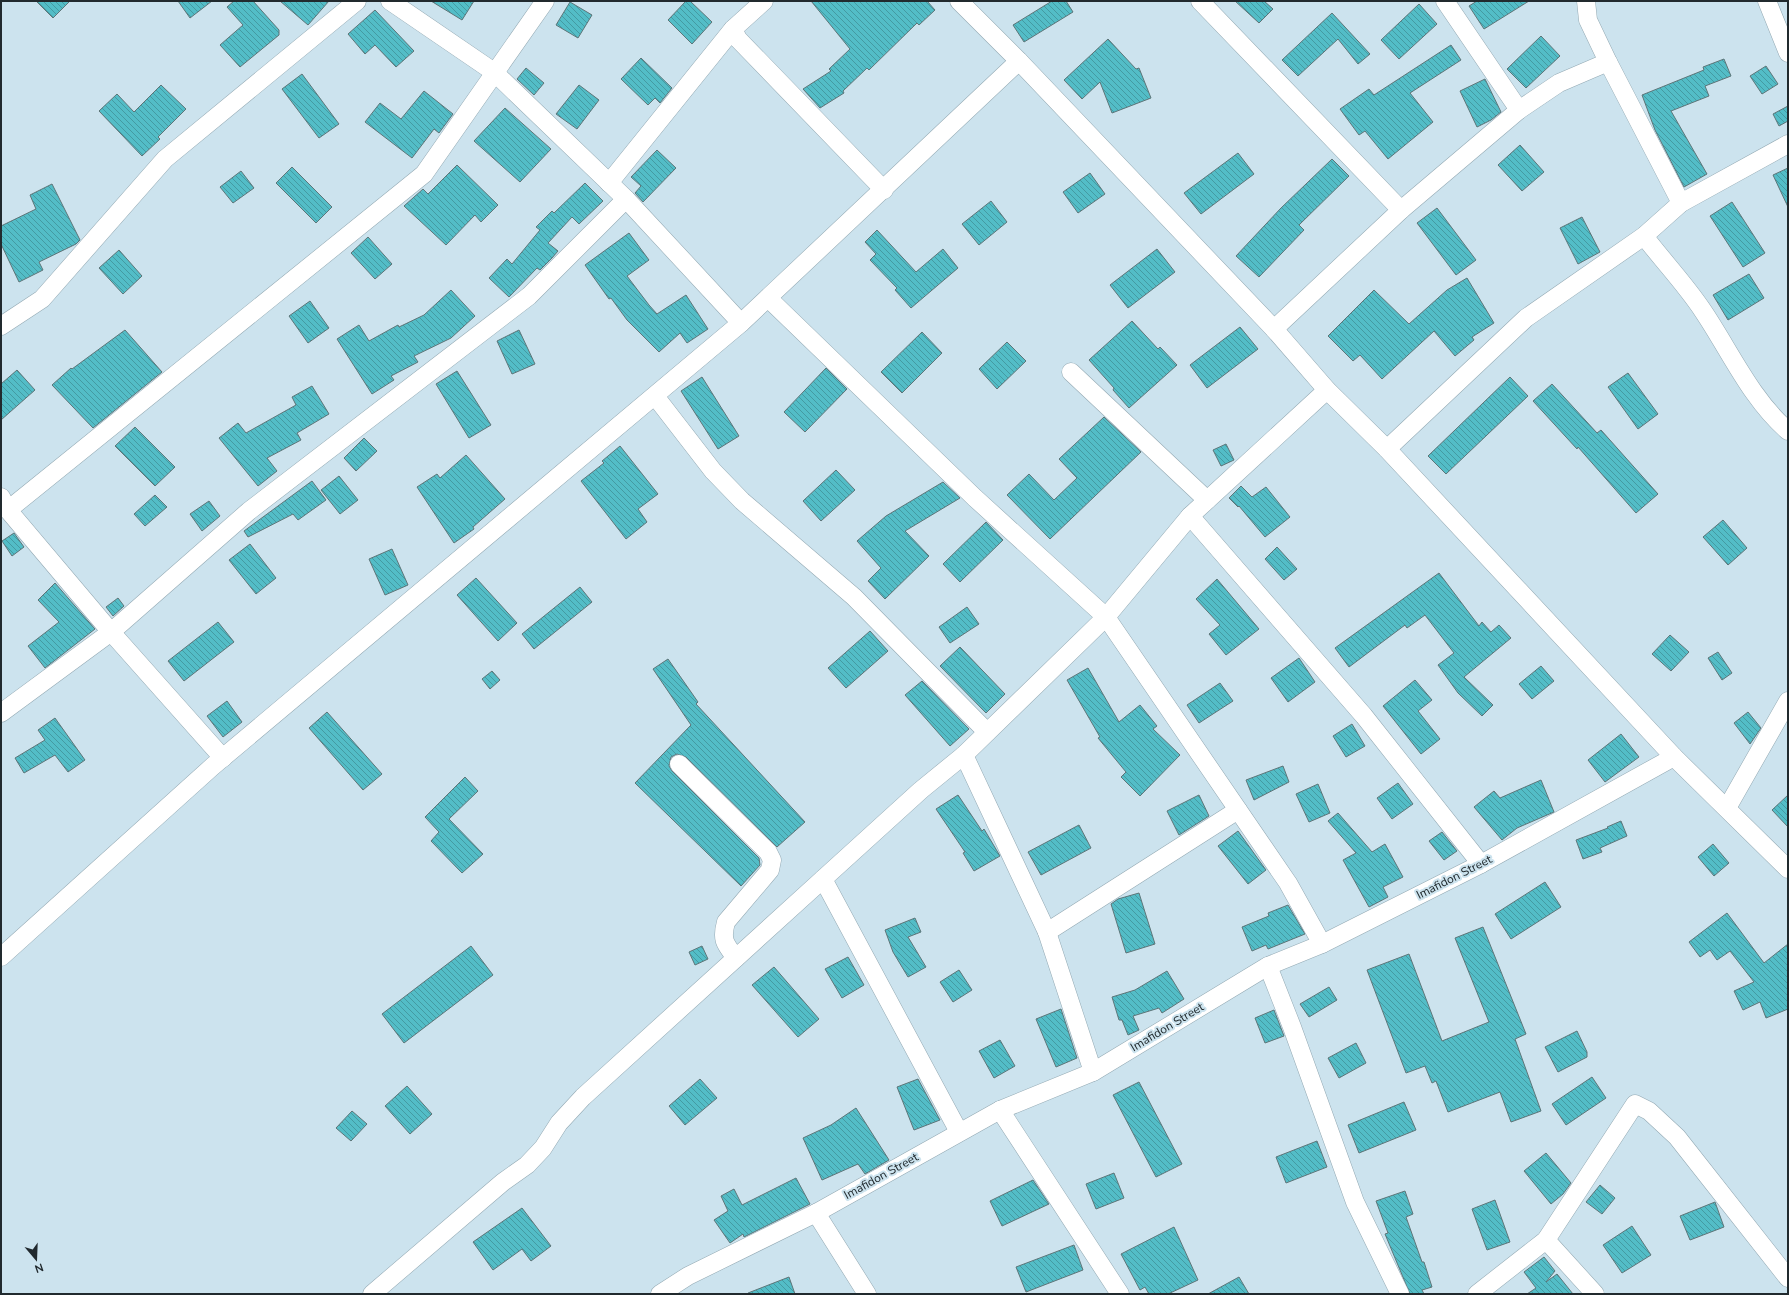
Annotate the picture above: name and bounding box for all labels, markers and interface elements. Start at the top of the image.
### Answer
street label: Imafidon Street [1414,851,1495,903]
street label: Imafidon Street [1127,998,1207,1055]
street label: Imafidon Street [841,1149,922,1203]
north arrow [16,1239,56,1279]
text: N [33,1260,45,1276]

